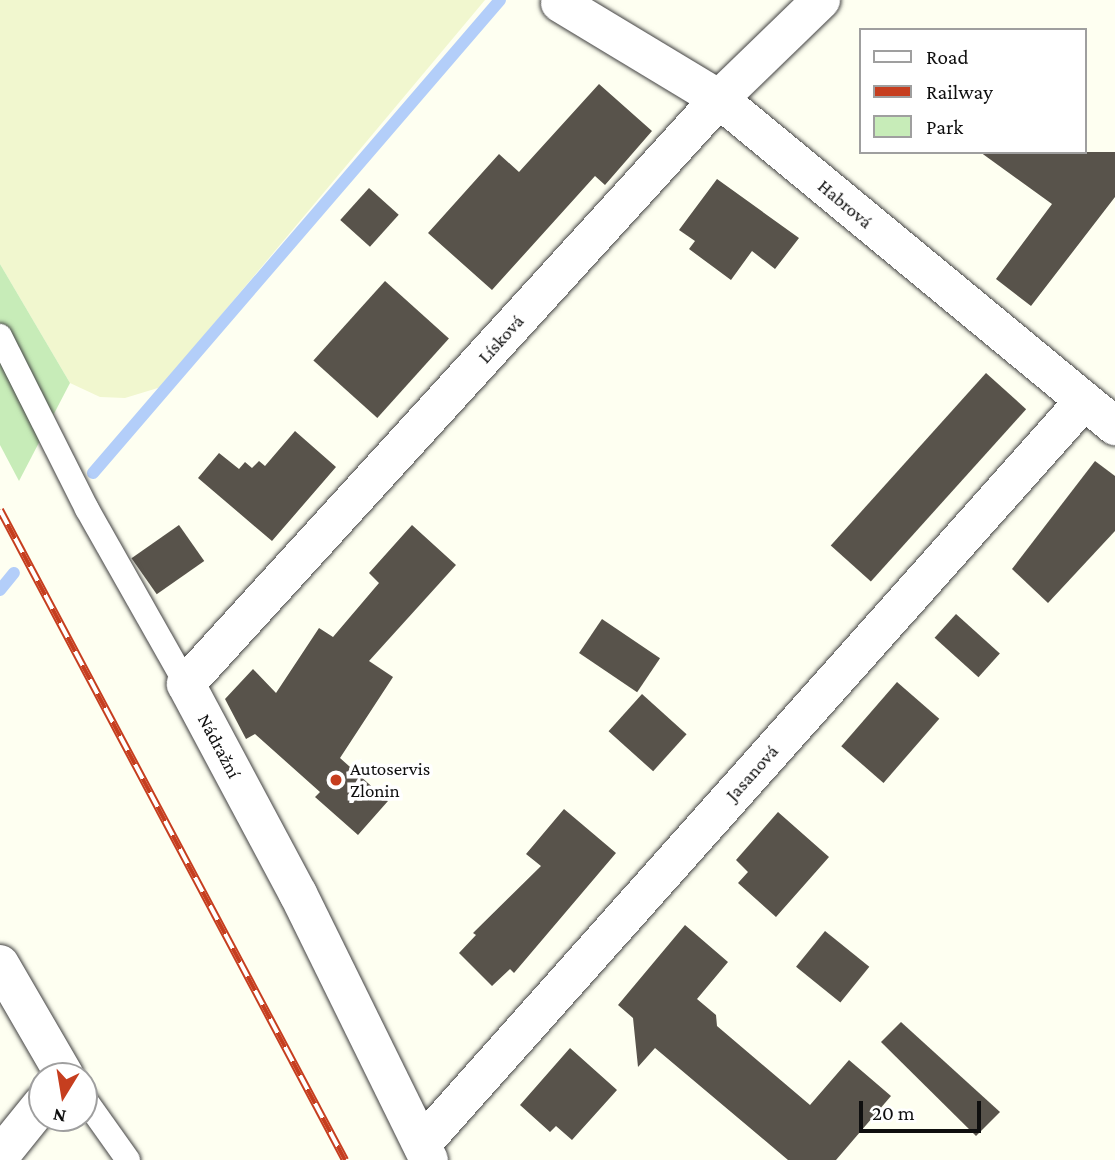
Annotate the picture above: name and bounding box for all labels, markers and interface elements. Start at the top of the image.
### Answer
legend [860,28,1087,154]
text: Road [926,45,969,69]
text: Railway [926,80,993,104]
text: Park [926,115,963,139]
street label: Habrová [813,175,877,233]
street label: Lísková [473,310,529,368]
street label: Nádražní [193,710,245,782]
street label: Jasanová [721,740,783,806]
place label: Autoservis Zlonin [350,758,430,802]
marker: Autoservis Zlonin [328,772,344,788]
north arrow [28,1062,98,1132]
scale bar [863,1086,986,1130]
text: 20 m [872,1101,915,1125]
text: N [51,1105,68,1128]

